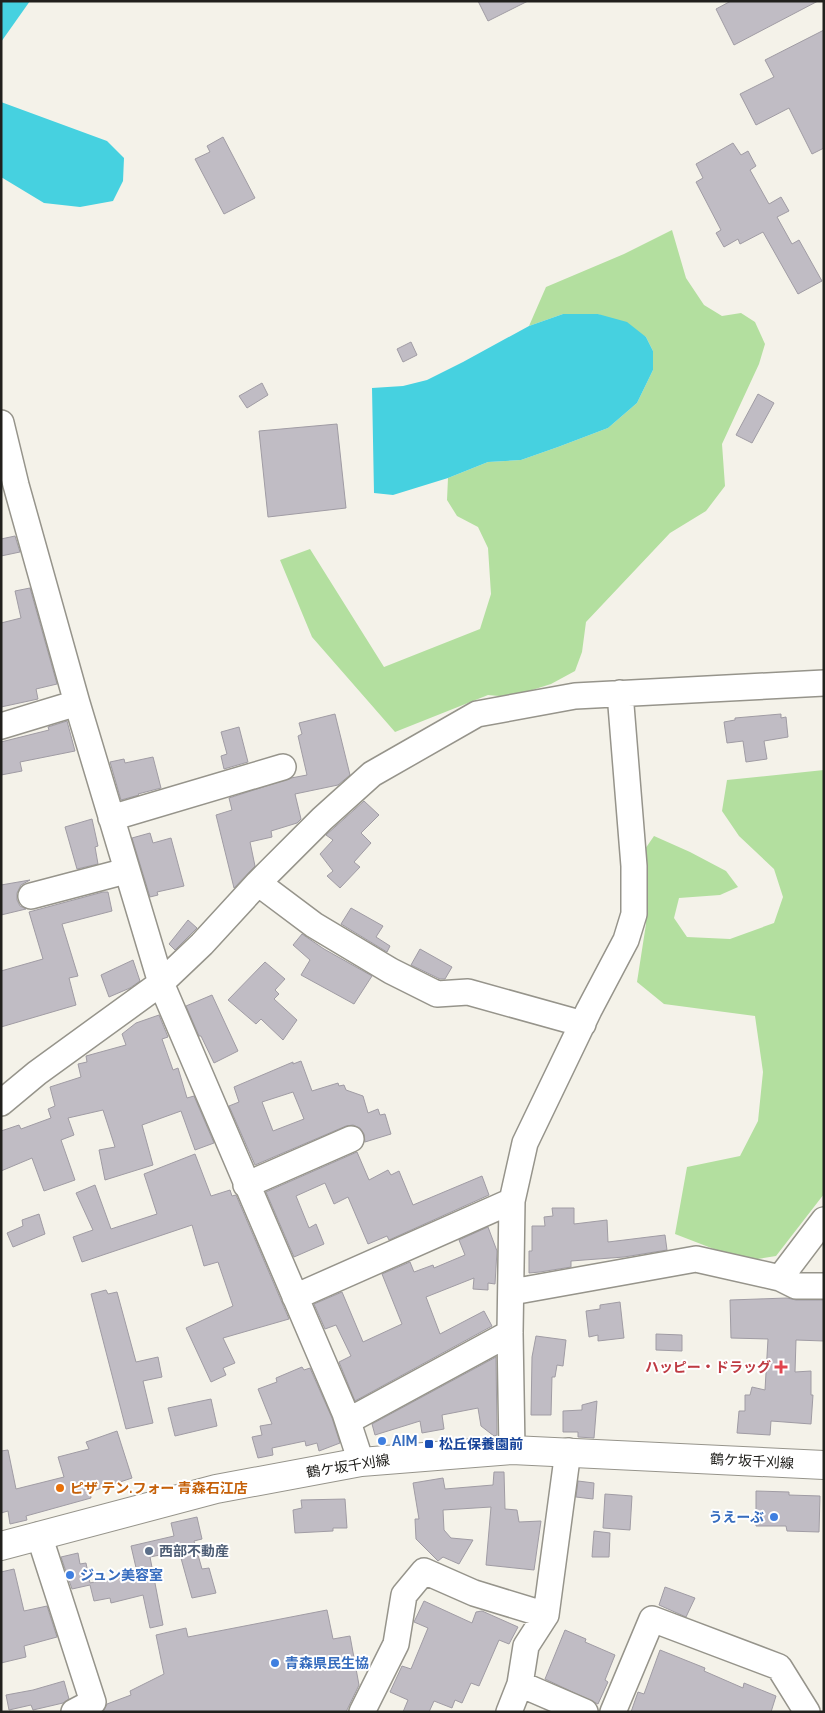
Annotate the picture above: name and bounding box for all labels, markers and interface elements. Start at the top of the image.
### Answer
place label: ハッピー・ドラッグ [645,1359,771,1375]
marker: ハッピー・ドラッグ [775,1361,787,1373]
place label: AIM [392,1433,418,1449]
marker: AIM [376,1435,388,1447]
place label: 松丘保養園前 [439,1436,523,1452]
marker: 松丘保養園前 [423,1438,435,1450]
street label: 鶴ケ坂千刈線 [710,1451,794,1471]
street label: 鶴ケ坂千刈線 [305,1452,391,1480]
place label: ピザ テン.フォー 青森石江店 [70,1480,248,1496]
marker: ピザ テン.フォー 青森石江店 [54,1482,66,1494]
place label: うえーぶ [709,1509,764,1525]
marker: うえーぶ [768,1511,780,1523]
place label: 西部不動産 [159,1543,229,1559]
marker: 西部不動産 [143,1545,155,1557]
place label: ジュン美容室 [80,1567,163,1583]
marker: ジュン美容室 [64,1569,76,1581]
place label: 青森県民生協 [285,1655,369,1671]
marker: 青森県民生協 [269,1657,281,1669]

